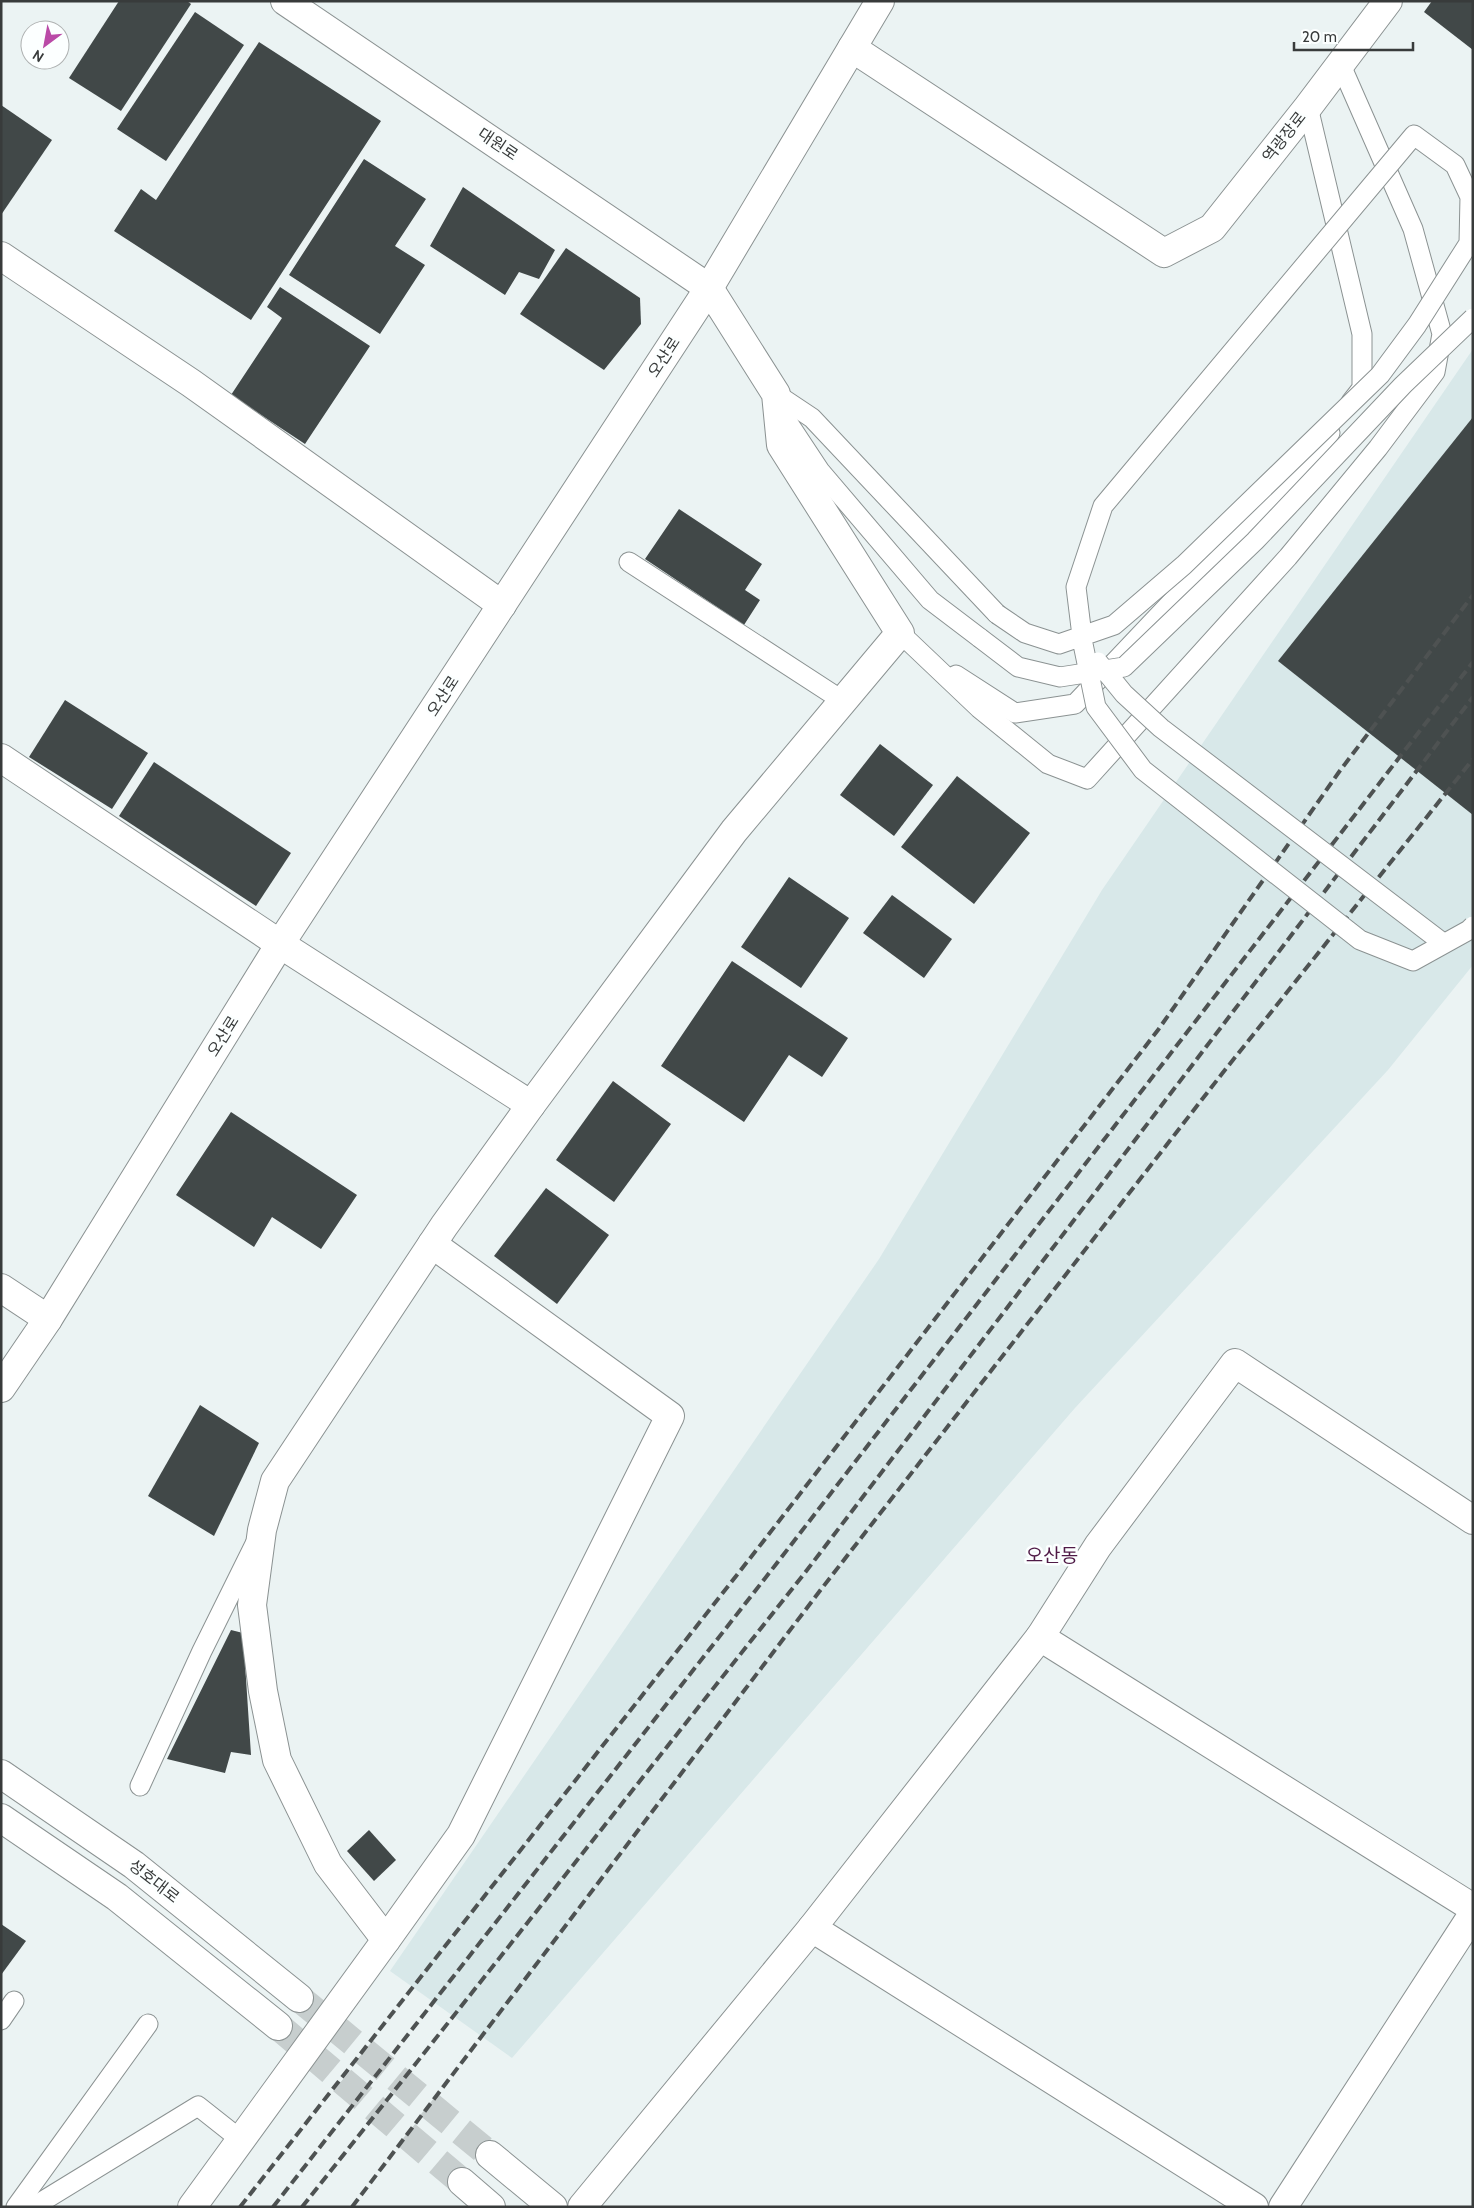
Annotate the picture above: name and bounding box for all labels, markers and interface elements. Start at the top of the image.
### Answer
north arrow [20,20,70,70]
scale bar [1294,20,1413,52]
text: 20 m [1302,28,1337,46]
text: N [29,46,47,66]
street label: 역광장로 [1258,108,1310,166]
street label: 대원로 [474,124,522,164]
street label: 오산로 [644,333,684,381]
street label: 오산로 [423,672,463,720]
street label: 오산로 [203,1012,243,1060]
district label: 오산동 [1026,1544,1078,1567]
street label: 성호대로 [125,1855,183,1907]

